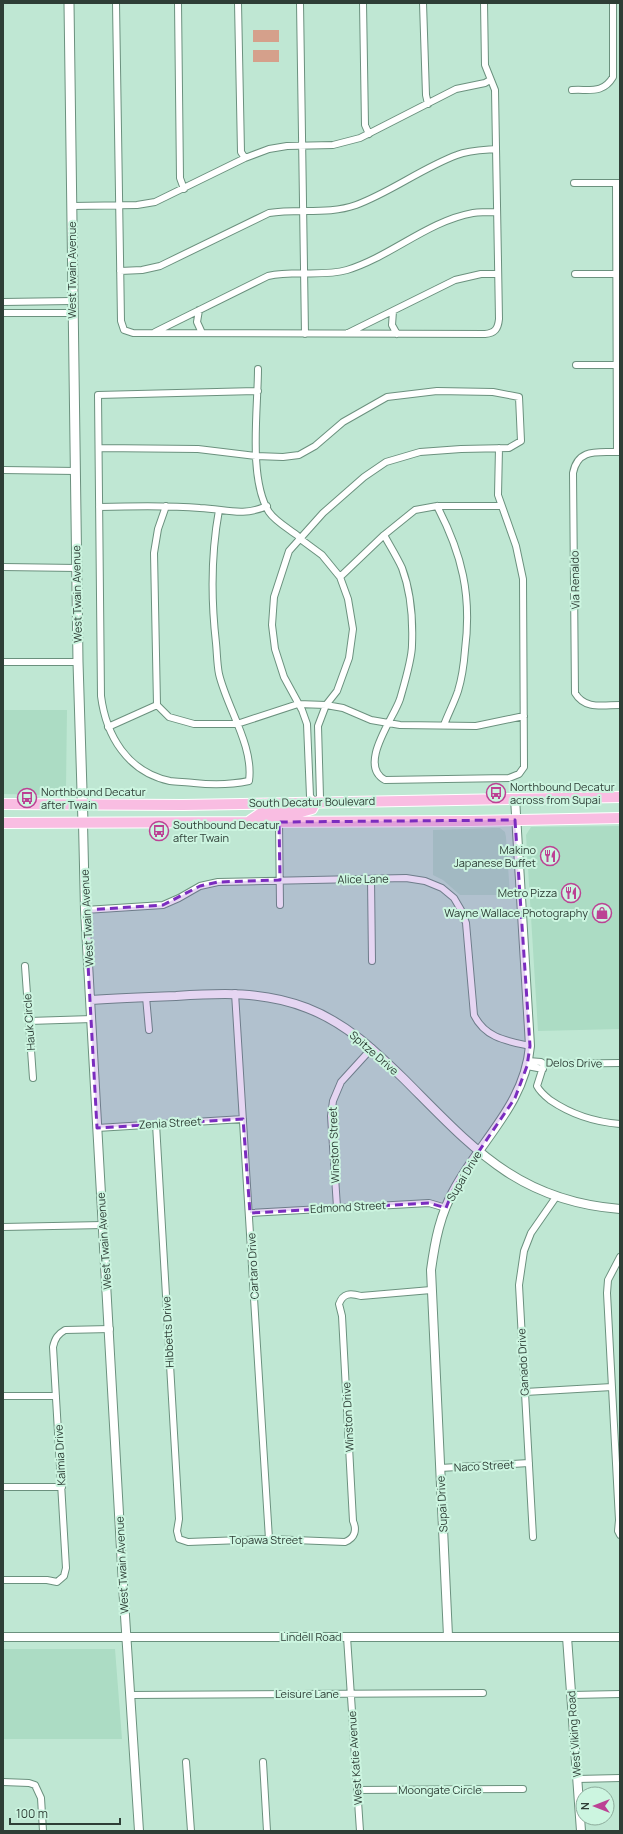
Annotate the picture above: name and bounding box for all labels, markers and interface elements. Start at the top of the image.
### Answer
street label: West Twain Avenue [64,221,79,319]
street label: West Twain Avenue [68,545,85,643]
street label: Via Renaldo [566,550,583,610]
place label: Northbound Decatur across from Supai [510,779,615,807]
bus stop icon: Northbound Decatur across from Supai [485,782,507,804]
place label: Northbound Decatur after Twain [41,784,146,812]
bus stop icon: Northbound Decatur after Twain [16,787,38,809]
street label: South Decatur Boulevard [249,793,375,810]
place label: Southbound Decatur after Twain [173,817,279,845]
bus stop icon: Southbound Decatur after Twain [148,820,170,842]
place label: Makino Japanese Buffet [454,842,536,870]
restaurant icon: Makino Japanese Buffet [539,845,561,867]
street label: West Twain Avenue [76,868,97,967]
street label: Alice Lane [337,871,389,886]
restaurant icon: Metro Pizza [560,882,582,904]
place label: Metro Pizza [498,885,557,900]
shop icon: Wayne Wallace Photography [591,902,613,924]
place label: Wayne Wallace Photography [444,905,588,920]
street label: Hauk Circle [19,992,38,1051]
street label: Spitze Drive [347,1027,402,1078]
street label: Delos Drive [546,1055,603,1071]
street label: Winston Street [325,1106,342,1184]
street label: Zenia Street [138,1113,202,1132]
street label: Supai Drive [443,1147,485,1204]
street label: West Twain Avenue [93,1191,114,1290]
street label: Edmond Street [310,1197,386,1216]
street label: Cartaro Drive [243,1232,262,1300]
street label: Hibbetts Drive [158,1295,177,1368]
street label: Ganado Drive [513,1327,532,1396]
street label: Winston Drive [338,1381,357,1452]
street label: Kalmia Drive [50,1424,69,1486]
street label: Naco Street [453,1456,515,1475]
street label: Supai Drive [433,1475,450,1533]
street label: West Twain Avenue [111,1515,132,1614]
street label: Topawa Street [229,1532,303,1547]
street label: Lindell Road [280,1629,342,1644]
street label: Leisure Lane [275,1686,340,1701]
street label: West Viking Road [563,1690,584,1778]
street label: West Katie Avenue [344,1710,365,1806]
street label: Moongate Circle [398,1782,482,1797]
north arrow [575,1786,615,1826]
scale bar [10,1800,120,1826]
text: N [577,1802,592,1810]
text: 100 m [16,1805,48,1822]

